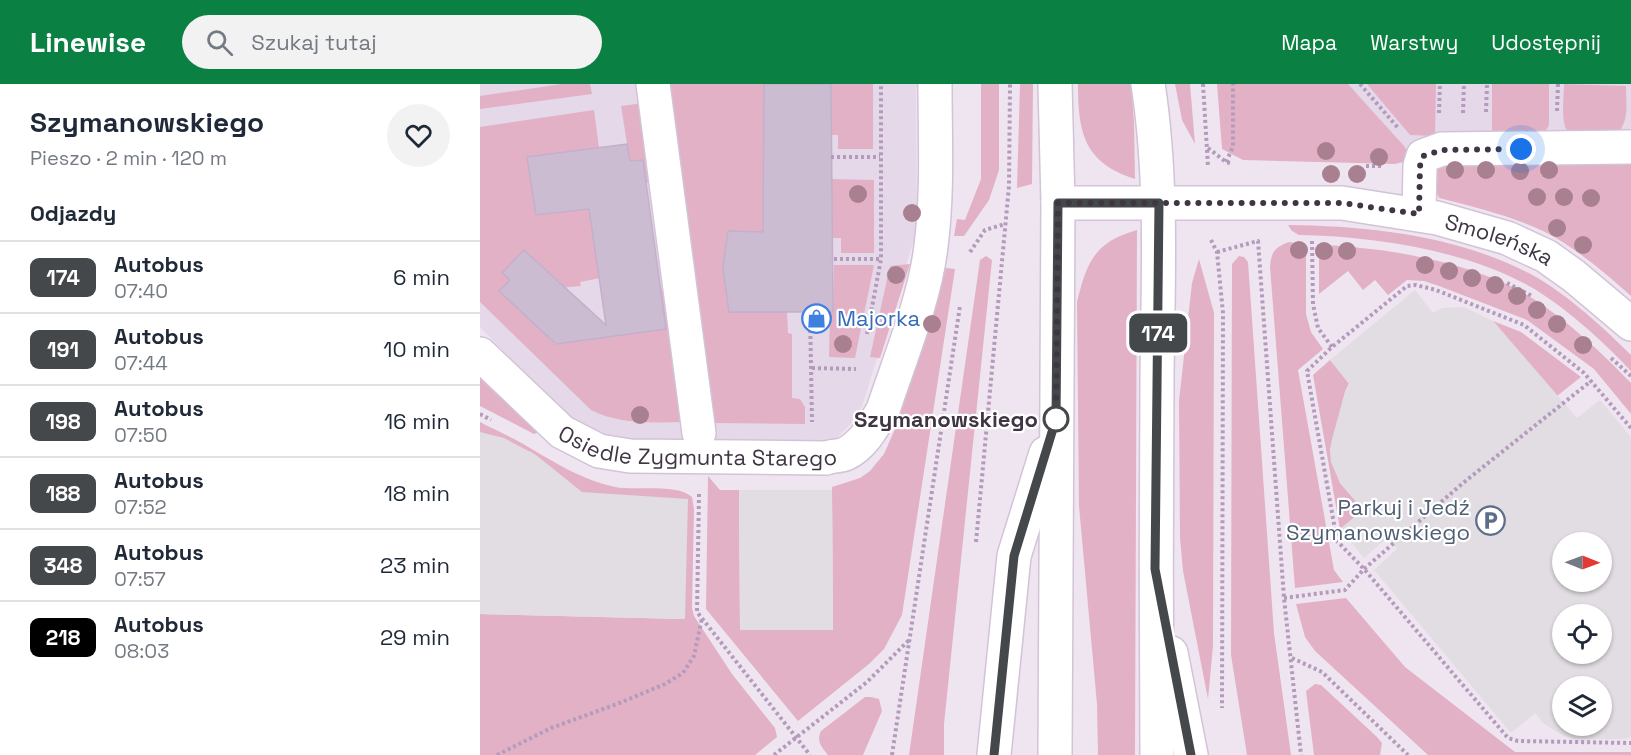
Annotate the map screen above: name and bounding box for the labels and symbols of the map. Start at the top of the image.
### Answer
your location [1506,134,1536,164]
street label: Smoleńska [1442,207,1560,272]
shop icon: Majorka [800,302,832,334]
place label: Majorka [837,304,921,332]
line badge: 174 [1124,314,1192,352]
place label: Szymanowskiego [854,405,1038,433]
marker: Szymanowskiego [1043,406,1069,432]
street label: Osiedle Zygmunta Starego [554,419,839,472]
place label: Parkuj i Jedź Szymanowskiego [1286,493,1470,546]
parking icon: Parkuj i Jedź Szymanowskiego [1475,504,1507,536]
north arrow [1552,532,1612,592]

